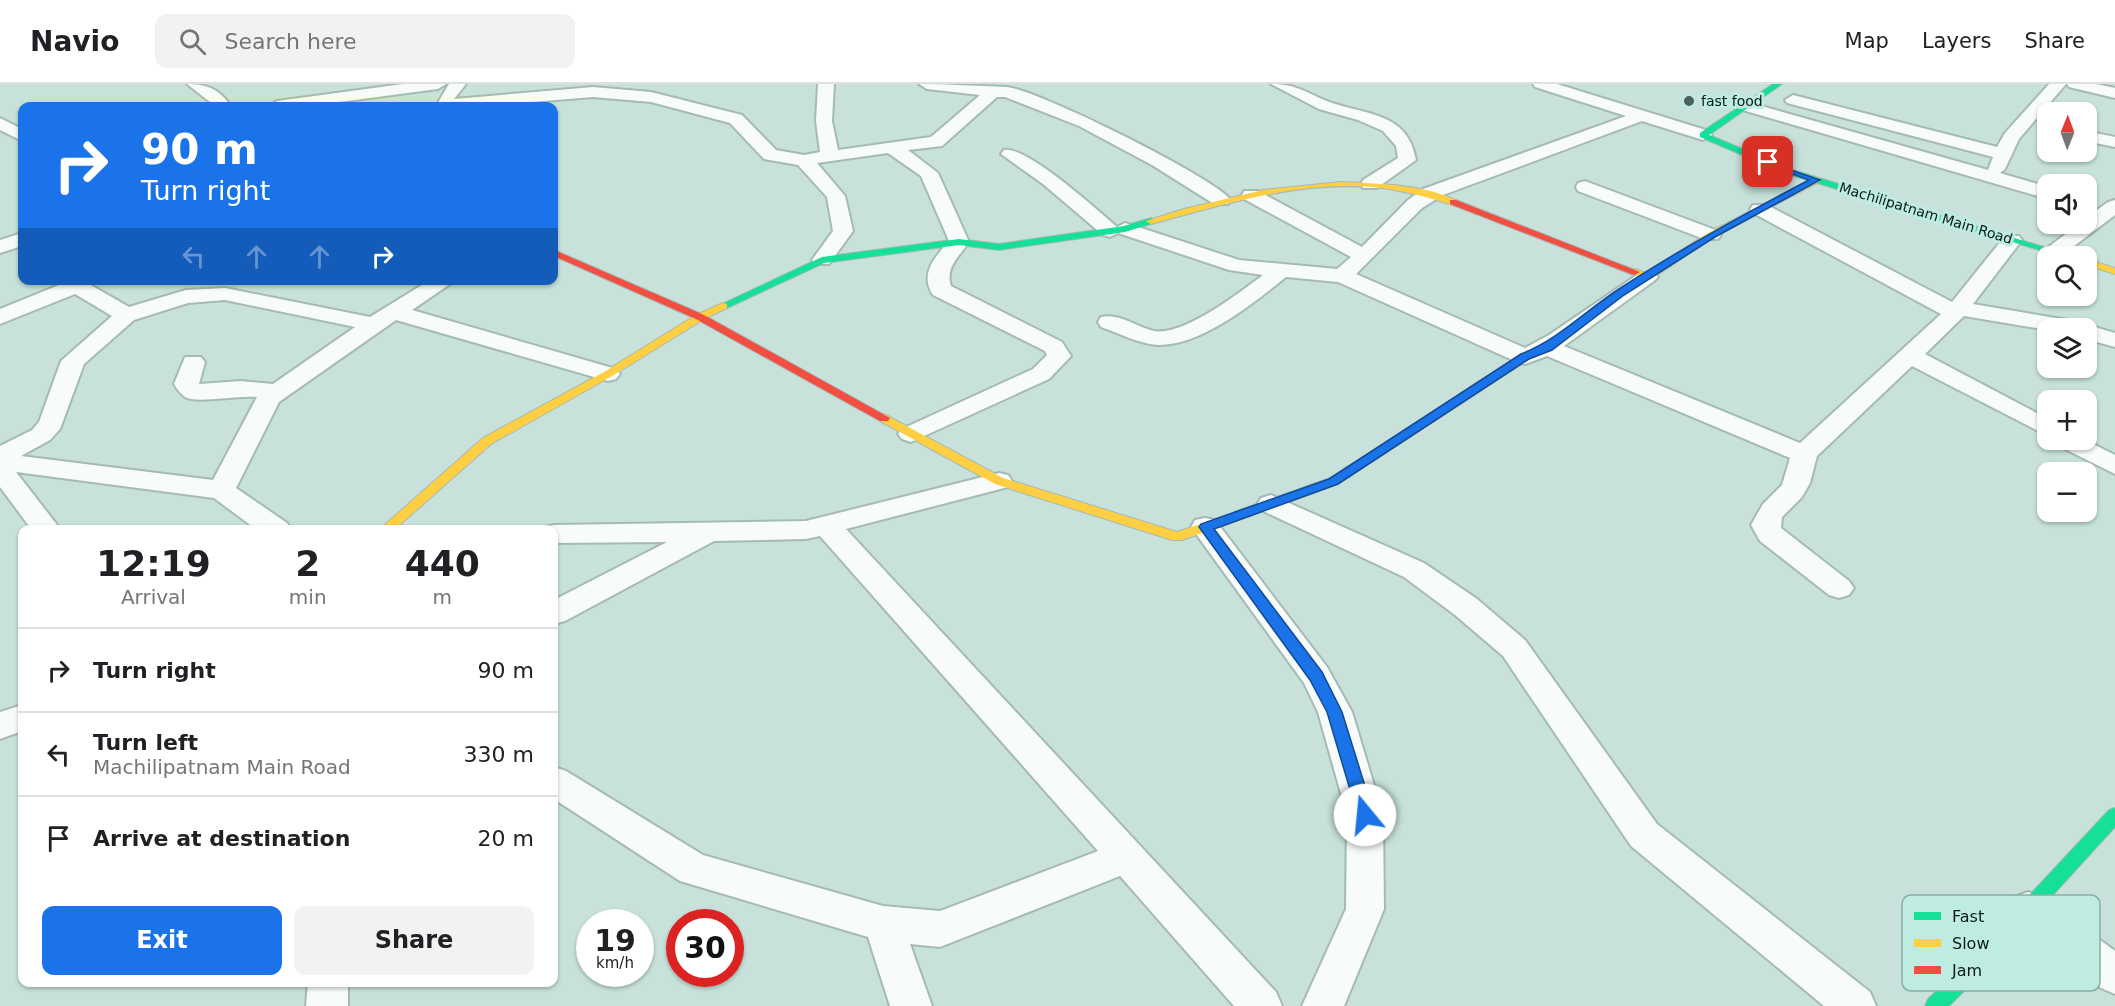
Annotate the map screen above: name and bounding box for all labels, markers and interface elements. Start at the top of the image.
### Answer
search box [155,14,575,68]
text: Navio [30,25,119,58]
icon: search [176,25,209,58]
text: Search here [224,29,357,54]
text: Map [1845,29,1889,53]
text: Layers [1922,29,1991,53]
text: Share [2024,29,2085,53]
place label: fast food [1701,93,1763,109]
marker: fast food [1682,94,1696,108]
north arrow [2037,102,2097,162]
map controls [2037,102,2097,522]
text: 90 m [141,125,258,174]
icon: right [42,126,120,204]
pin [1742,136,1793,187]
icon: arrive [1751,145,1784,178]
button: sound [2037,174,2097,234]
text: Turn right [141,175,270,206]
street label: Machilipatnam Main Road [1837,179,2015,247]
icon: left [177,240,210,273]
icon: ahead [240,240,273,273]
icon: ahead [303,240,336,273]
icon: right [366,240,399,273]
button: search [2037,246,2097,306]
button: layers [2037,318,2097,378]
button: + [2037,390,2097,450]
button: − [2037,462,2097,522]
text: 12:19 [96,543,211,584]
text: 2 [295,543,320,584]
text: 440 [405,543,480,584]
text: Arrival [121,585,186,609]
text: min [289,585,327,609]
text: m [433,585,452,609]
icon: right [42,654,75,687]
text: Turn right [93,658,216,683]
text: 90 m [478,658,534,683]
text: Turn left [93,730,198,755]
icon: left [42,738,75,771]
text: 330 m [464,742,534,767]
text: Machilipatnam Main Road [93,755,351,779]
position arrow [1333,783,1397,847]
icon: arrive [42,822,75,855]
text: Arrive at destination [93,826,350,851]
text: 20 m [478,826,534,851]
legend [1902,895,2100,991]
button: Exit [42,906,282,975]
button: Share [294,906,534,975]
text: Fast [1952,907,1984,926]
speed limit sign: 30 [666,909,744,987]
text: 19 [594,923,636,958]
text: Slow [1952,934,1989,953]
text: km/h [596,954,634,972]
text: Jam [1951,961,1982,980]

